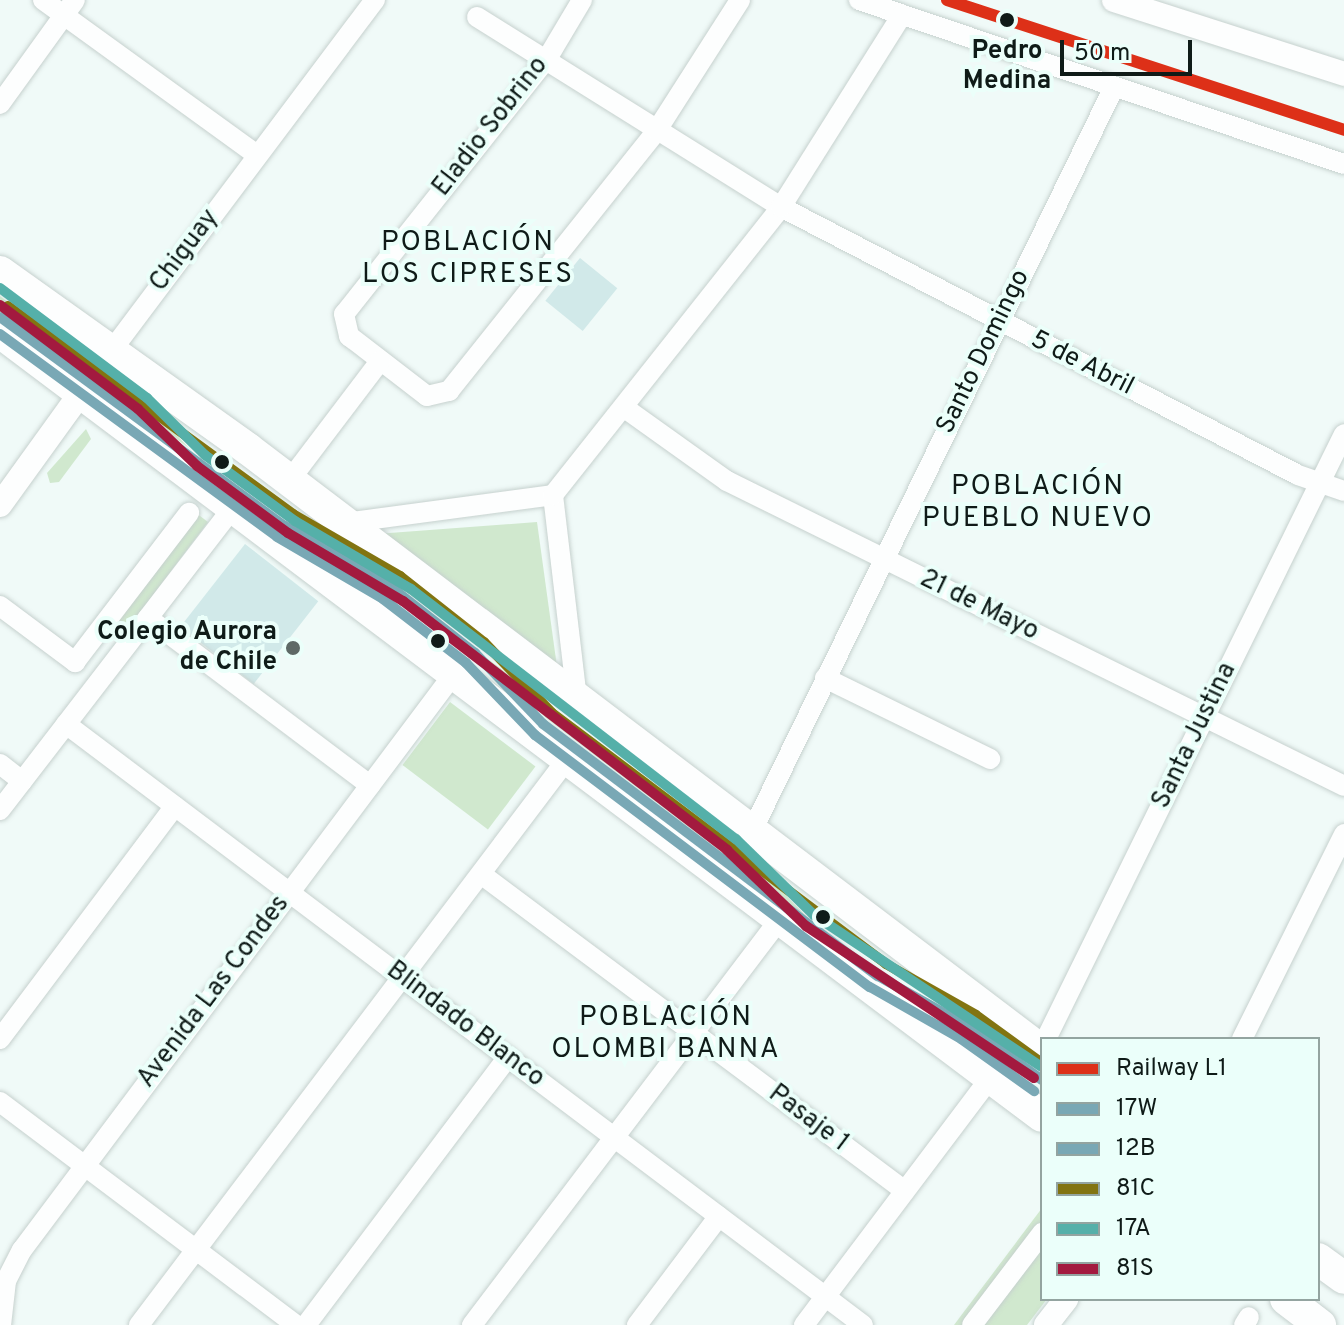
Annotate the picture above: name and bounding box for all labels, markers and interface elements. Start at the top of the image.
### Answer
marker: Pedro Medina [994,7,1020,33]
scale bar [1064,24,1196,74]
place label: Pedro Medina [963,36,1051,98]
text: 50 m [1074,39,1130,69]
street label: Eladio Sobrino [427,51,555,203]
street label: Chiguay [144,204,226,298]
district label: POBLACIÓN LOS CIPRESES [362,226,574,292]
street label: Santo Domingo [931,265,1037,439]
street label: 5 de Abril [1025,325,1139,403]
unlabelled marker [214,454,230,470]
district label: POBLACIÓN PUEBLO NUEVO [922,470,1154,536]
street label: 21 de Mayo [914,564,1044,648]
place label: Colegio Aurora de Chile [96,617,277,678]
unlabelled marker [430,633,446,649]
marker: Colegio Aurora de Chile [284,639,302,657]
street label: Santa Justina [1146,658,1244,814]
street label: Avenida Las Condes [131,890,297,1094]
unlabelled marker [815,909,831,925]
street label: Blindado Blanco [380,955,550,1095]
district label: POBLACIÓN OLOMBI BANNA [551,1001,781,1067]
legend [1040,1037,1320,1301]
text: Railway L1 [1116,1054,1227,1084]
street label: Pasaje 1 [762,1079,854,1159]
text: 17W [1116,1094,1157,1124]
text: 12B [1116,1134,1155,1164]
text: 81C [1116,1174,1155,1204]
text: 17A [1116,1214,1151,1244]
text: 81S [1116,1254,1154,1284]

